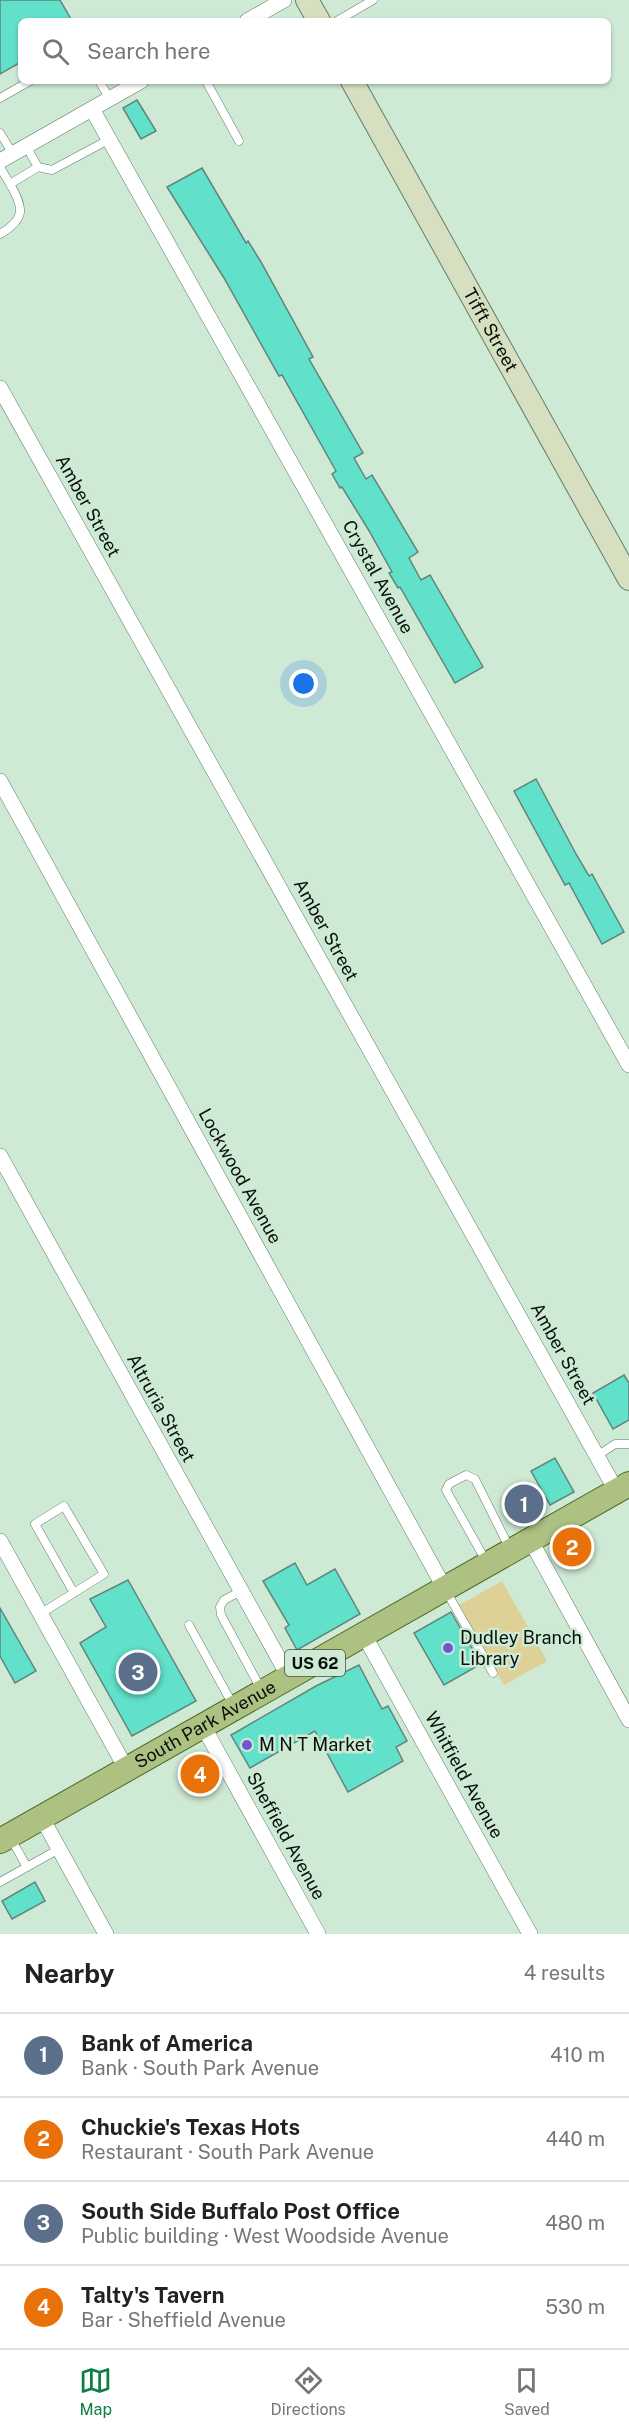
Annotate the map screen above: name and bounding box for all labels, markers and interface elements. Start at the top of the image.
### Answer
search box [18,18,611,84]
icon: search [39,35,72,68]
text: Search here [87,38,211,64]
street label: Tifft Street [459,284,523,375]
street label: Amber Street [52,451,125,560]
street label: Crystal Avenue [339,516,418,637]
your location [289,669,318,698]
street label: Amber Street [290,875,363,984]
street label: Lockwood Avenue [195,1104,286,1247]
street label: Amber Street [527,1299,600,1408]
street label: Altruria Street [123,1350,200,1466]
pin: 1 [504,1482,544,1526]
pin: 2 [552,1524,592,1570]
place label: Dudley Branch Library [460,1627,582,1669]
marker: Dudley Branch Library [441,1641,455,1655]
pin: 3 [118,1650,158,1694]
road number: US 62 [285,1650,345,1676]
street label: South Park Avenue [131,1676,279,1772]
street label: Whitfield Avenue [421,1708,508,1842]
place label: M N T Market [259,1734,372,1755]
marker: M N T Market [240,1738,254,1752]
pin: 4 [180,1752,220,1796]
street label: Sheffield Avenue [243,1768,330,1903]
text: Nearby [24,1958,114,1989]
text: 4 results [524,1961,605,1985]
text: Bank of America [81,2030,253,2056]
text: 1 [39,2043,48,2067]
text: 410 m [550,2043,605,2067]
text: Bank · South Park Avenue [81,2056,319,2080]
text: Chuckie's Texas Hots [81,2114,300,2140]
text: 2 [37,2127,50,2151]
text: 440 m [545,2127,605,2151]
text: Restaurant · South Park Avenue [81,2140,374,2164]
text: South Side Buffalo Post Office [81,2198,400,2224]
text: 3 [37,2211,50,2235]
text: 480 m [545,2211,605,2235]
text: Public building · West Woodside Avenue [81,2224,449,2248]
text: Talty's Tavern [81,2282,225,2308]
text: 4 [37,2295,50,2319]
text: 530 m [545,2295,605,2319]
text: Bar · Sheffield Avenue [81,2308,286,2332]
tab: Map [79,2364,112,2419]
tab: Directions [271,2364,346,2419]
tab: Saved [504,2364,550,2419]

